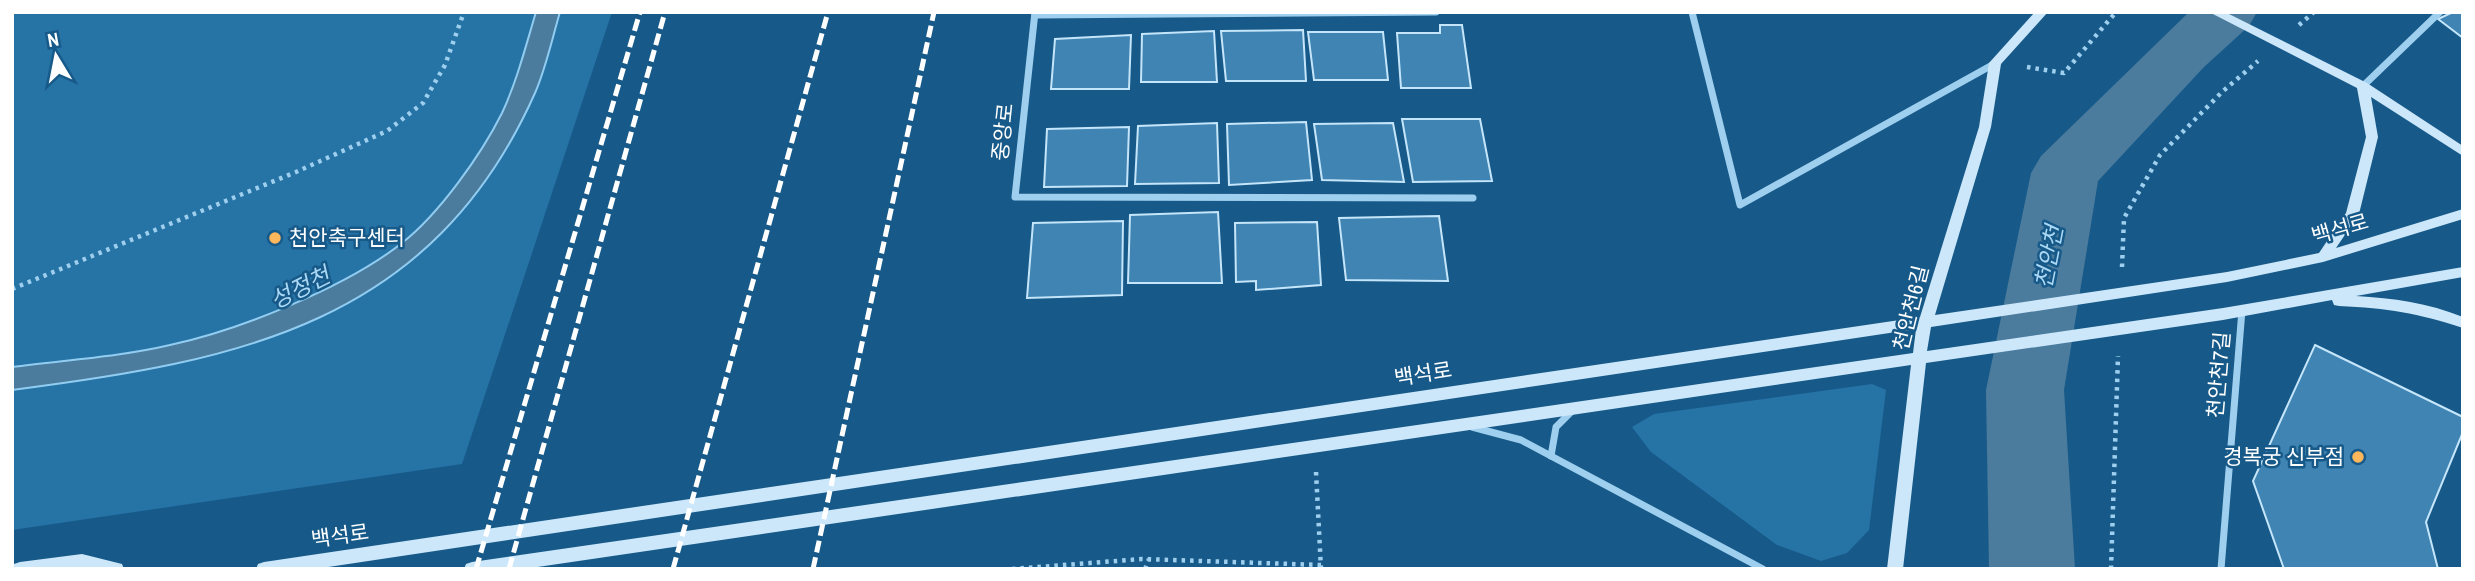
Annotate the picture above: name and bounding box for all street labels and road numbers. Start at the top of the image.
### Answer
street label: 중앙로 [985,102,1020,162]
street label: 백석로 [2308,207,2372,250]
street label: 천안천6길 [1886,262,1935,354]
street label: 천안천7길 [2200,330,2237,419]
street label: 백석로 [1392,355,1454,392]
street label: 백석로 [309,517,371,554]

